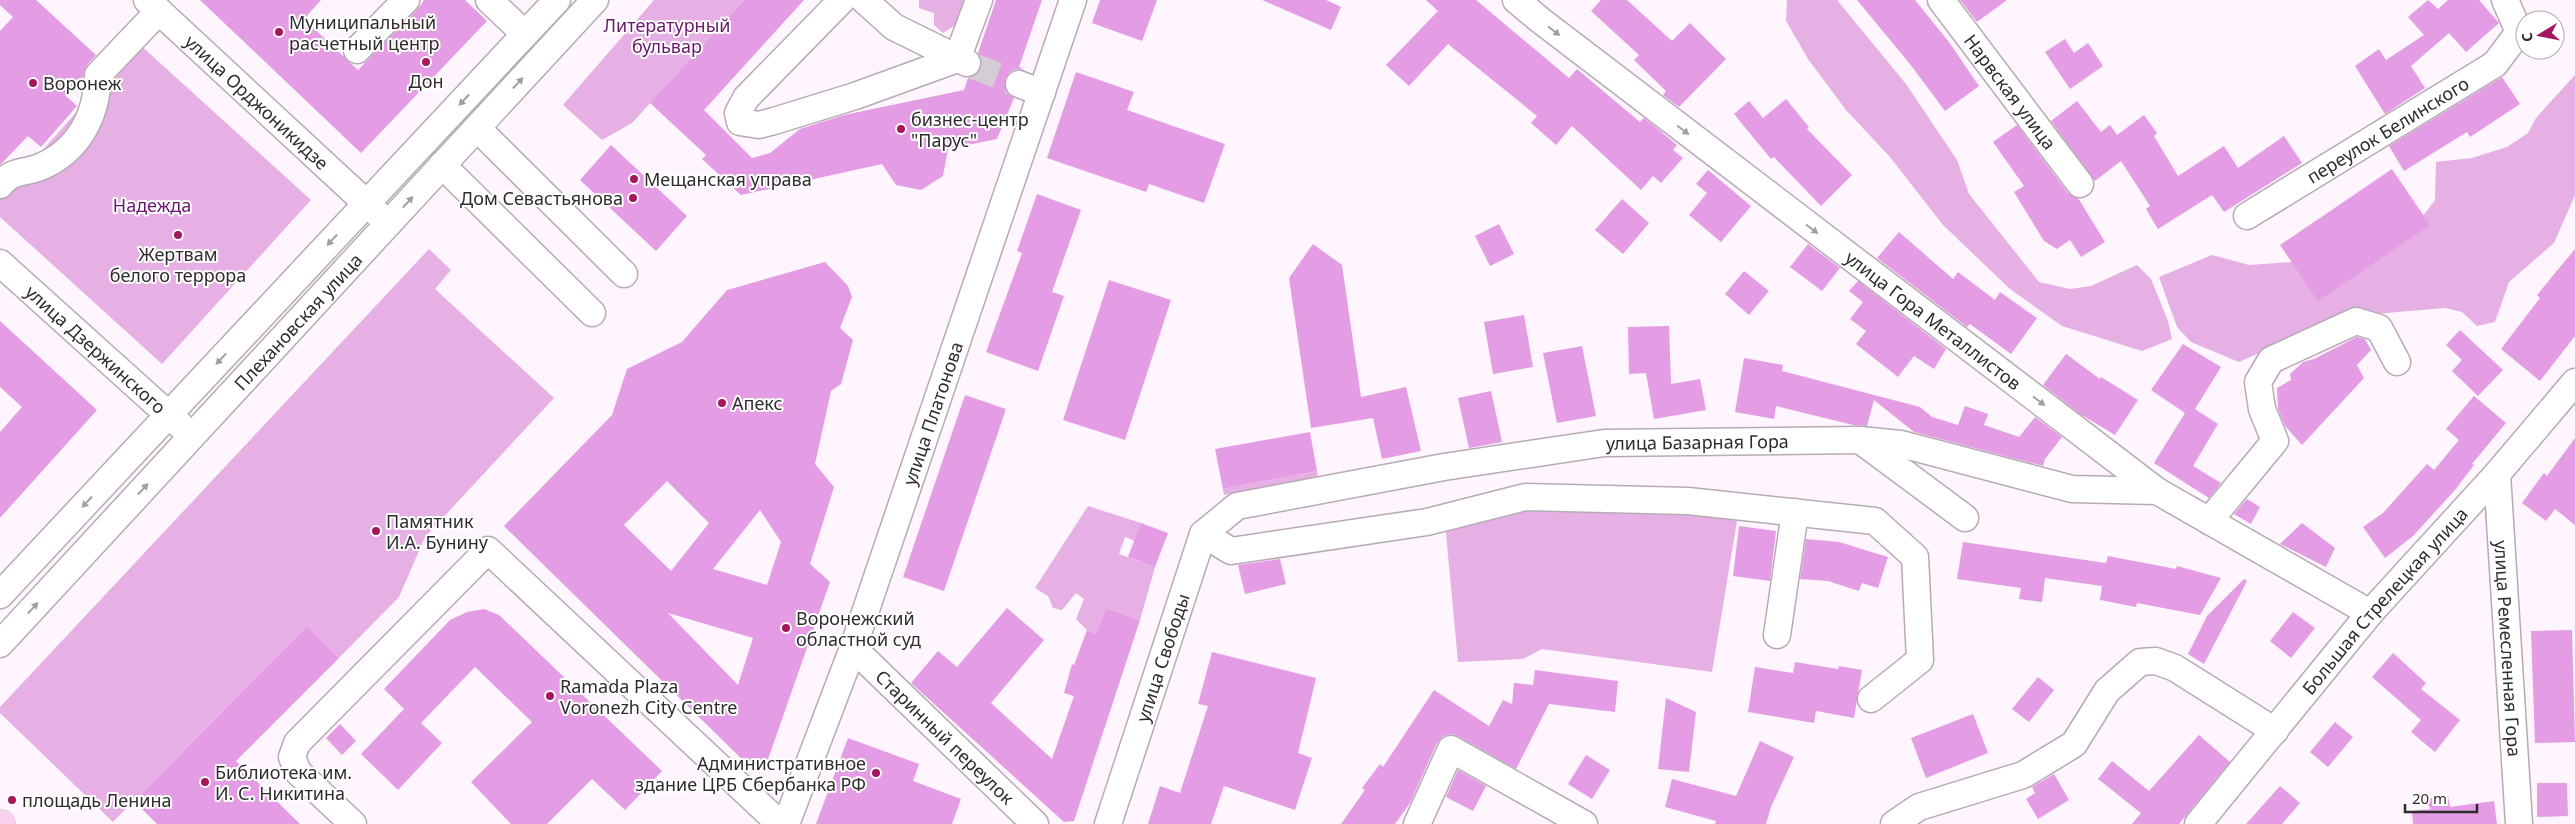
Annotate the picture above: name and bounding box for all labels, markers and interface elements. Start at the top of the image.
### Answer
place label: Муниципальный расчетный центр [289,10,439,55]
north arrow [2515,10,2565,60]
park label: Литературный бульвар [604,13,731,58]
marker: Муниципальный расчетный центр [273,26,285,38]
one-way arrow [1547,26,1560,37]
street label: улица Орджоникидзе [180,29,334,175]
street label: Нарвская улица [1959,29,2062,154]
text: С [2517,31,2537,43]
marker: Дон [420,56,432,68]
place label: Дон [409,69,443,93]
place label: Воронеж [43,71,122,95]
street label: переулок Белинского [2302,71,2473,189]
marker: Воронеж [27,77,39,89]
one-way arrow [512,77,524,89]
one-way arrow [458,93,470,105]
place label: бизнес-центр "Парус" [911,107,1029,152]
marker: бизнес-центр "Парус" [895,123,907,135]
one-way arrow [1676,125,1690,135]
place label: Мещанская управа [644,167,812,191]
marker: Мещанская управа [628,173,640,185]
place label: Дом Севастьянова [460,186,623,210]
marker: Дом Севастьянова [627,192,639,204]
park label: Надежда [113,193,191,217]
one-way arrow [402,197,414,209]
one-way arrow [1805,223,1818,234]
marker: Жертвам белого террора [172,229,184,241]
one-way arrow [326,234,338,246]
place label: Жертвам белого террора [110,242,246,287]
street label: улица Гора Металлистов [1840,245,2026,395]
street label: Плехановская улица [229,248,367,395]
street label: улица Дзержинского [20,280,171,419]
street label: улица Платонова [897,338,968,488]
one-way arrow [215,353,227,365]
place label: Апекс [732,391,783,415]
one-way arrow [2032,396,2045,407]
marker: Апекс [716,397,728,409]
street label: улица Базарная Гора [1606,429,1789,455]
one-way arrow [137,483,149,495]
one-way arrow [81,495,93,507]
street label: Большая Стрелецкая улица [2296,502,2473,699]
place label: Памятник И.А. Бунину [386,509,489,554]
marker: Памятник И.А. Бунину [370,525,382,537]
street label: улица Ремесленная Гора [2489,540,2527,758]
street label: улица Свободы [1130,590,1195,725]
one-way arrow [27,602,39,614]
place label: Воронежский областной суд [796,606,921,651]
marker: Воронежский областной суд [780,622,792,634]
street label: Старинный переулок [871,664,1020,810]
place label: Ramada Plaza Voronezh City Centre [560,674,737,719]
marker: Ramada Plaza Voronezh City Centre [544,690,556,702]
place label: Административное здание ЦРБ Сбербанка РФ [635,751,866,796]
place label: Библиотека им. И. С. Никитина [215,760,352,805]
marker: Административное здание ЦРБ Сбербанка РФ [870,767,882,779]
marker: Библиотека им. И. С. Никитина [199,776,211,788]
scale bar [2405,782,2478,814]
place label: площадь Ленина [22,788,172,812]
text: 20 m [2412,788,2447,808]
marker: площадь Ленина [6,794,18,806]

